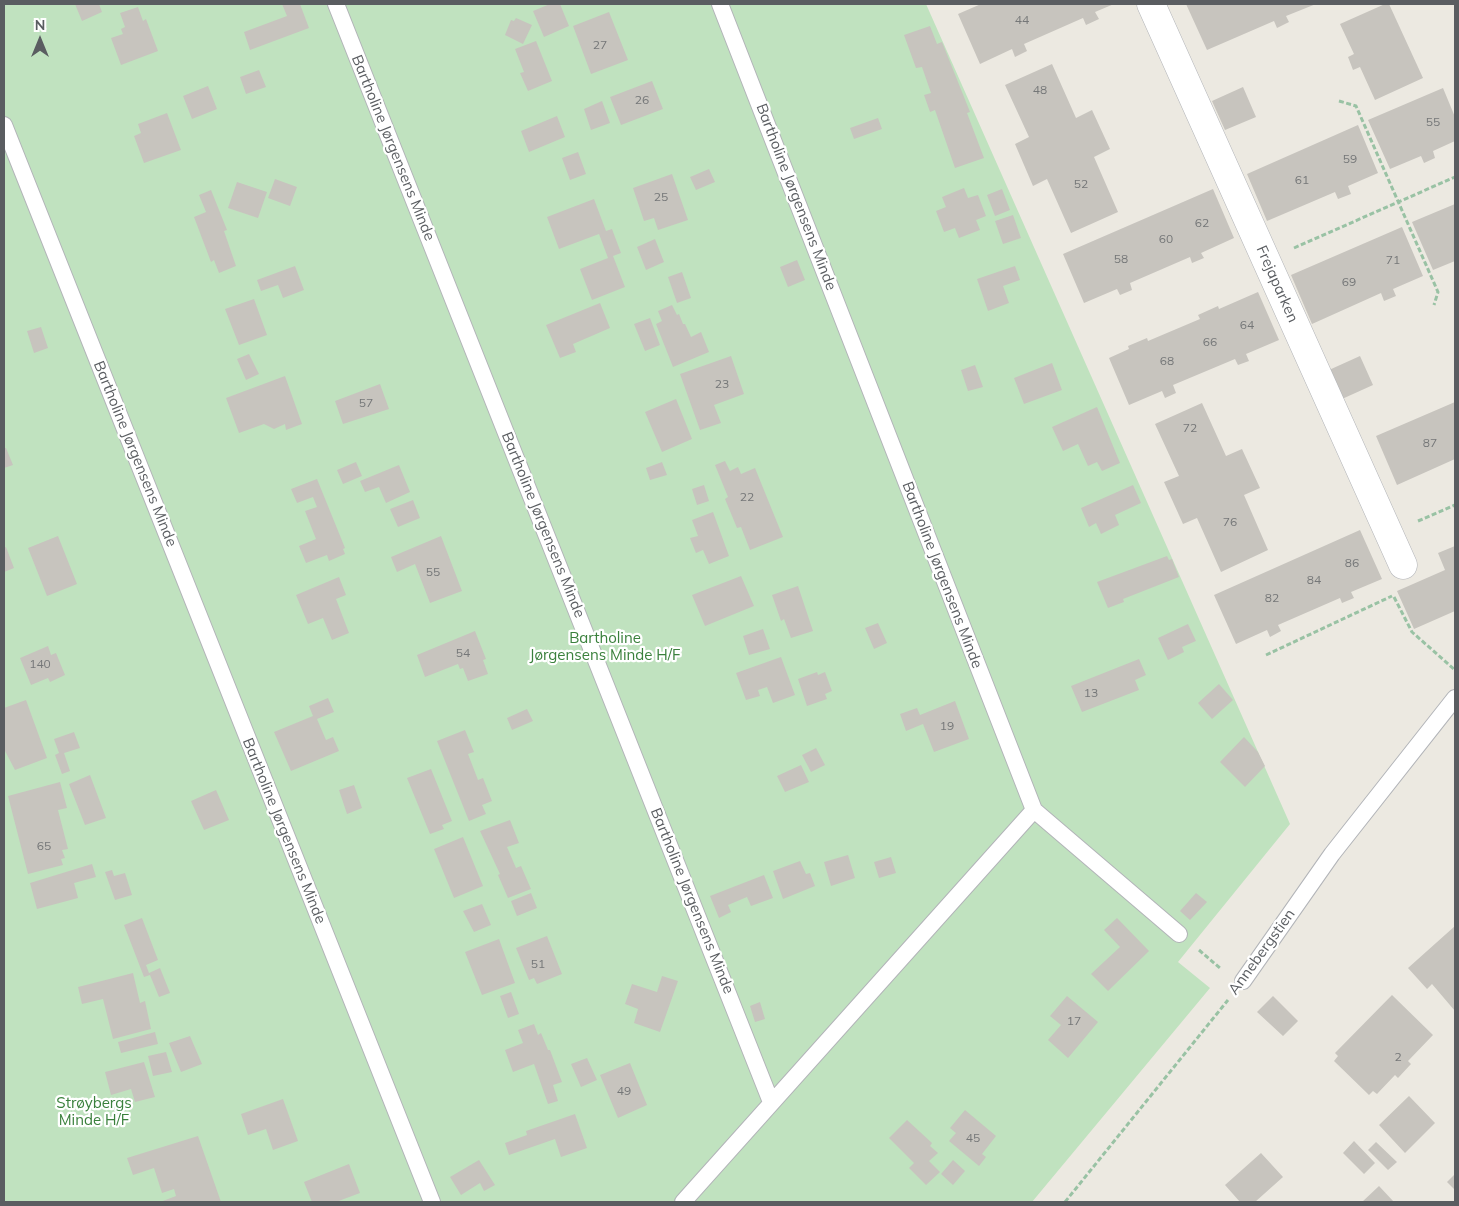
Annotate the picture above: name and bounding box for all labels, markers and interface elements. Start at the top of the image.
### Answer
house number: 44 [1015,13,1029,27]
north arrow [15,15,65,65]
text: N [35,16,45,34]
house number: 27 [593,38,607,52]
street label: Bartholine Jørgensens Minde [347,53,439,243]
house number: 48 [1033,83,1047,97]
house number: 26 [635,93,649,107]
street label: Bartholine Jørgensens Minde [752,101,840,293]
house number: 55 [1426,115,1440,129]
house number: 59 [1343,152,1357,166]
house number: 61 [1295,173,1309,187]
house number: 52 [1074,177,1088,191]
house number: 25 [654,190,668,204]
house number: 62 [1195,216,1209,230]
house number: 60 [1159,232,1173,246]
street label: Frejaparken [1252,243,1302,325]
house number: 58 [1114,252,1128,266]
house number: 71 [1386,253,1400,267]
house number: 69 [1342,275,1356,289]
house number: 64 [1240,318,1254,332]
house number: 66 [1203,335,1217,349]
house number: 68 [1160,354,1174,368]
street label: Bartholine Jørgensens Minde [89,359,181,549]
house number: 23 [715,377,729,391]
house number: 57 [359,396,373,410]
house number: 72 [1183,421,1197,435]
street label: Bartholine Jørgensens Minde [497,430,589,620]
house number: 87 [1423,436,1437,450]
street label: Bartholine Jørgensens Minde [898,479,986,671]
house number: 22 [740,490,754,504]
house number: 76 [1223,515,1237,529]
house number: 86 [1345,556,1359,570]
house number: 55 [426,565,440,579]
house number: 84 [1307,573,1321,587]
house number: 82 [1265,591,1279,605]
park label: Bartholine Jørgensens Minde H/F [529,629,681,664]
house number: 54 [456,646,470,660]
house number: 140 [29,657,51,671]
house number: 13 [1084,686,1098,700]
house number: 19 [940,719,954,733]
street label: Bartholine Jørgensens Minde [238,736,330,926]
street label: Bartholine Jørgensens Minde [646,806,738,996]
house number: 65 [37,839,51,853]
street label: Annebergstien [1225,906,1299,998]
house number: 51 [531,957,545,971]
house number: 17 [1067,1014,1081,1028]
house number: 2 [1394,1050,1402,1064]
house number: 49 [617,1084,631,1098]
park label: Strøybergs Minde H/F [56,1094,132,1129]
house number: 45 [966,1131,980,1145]

